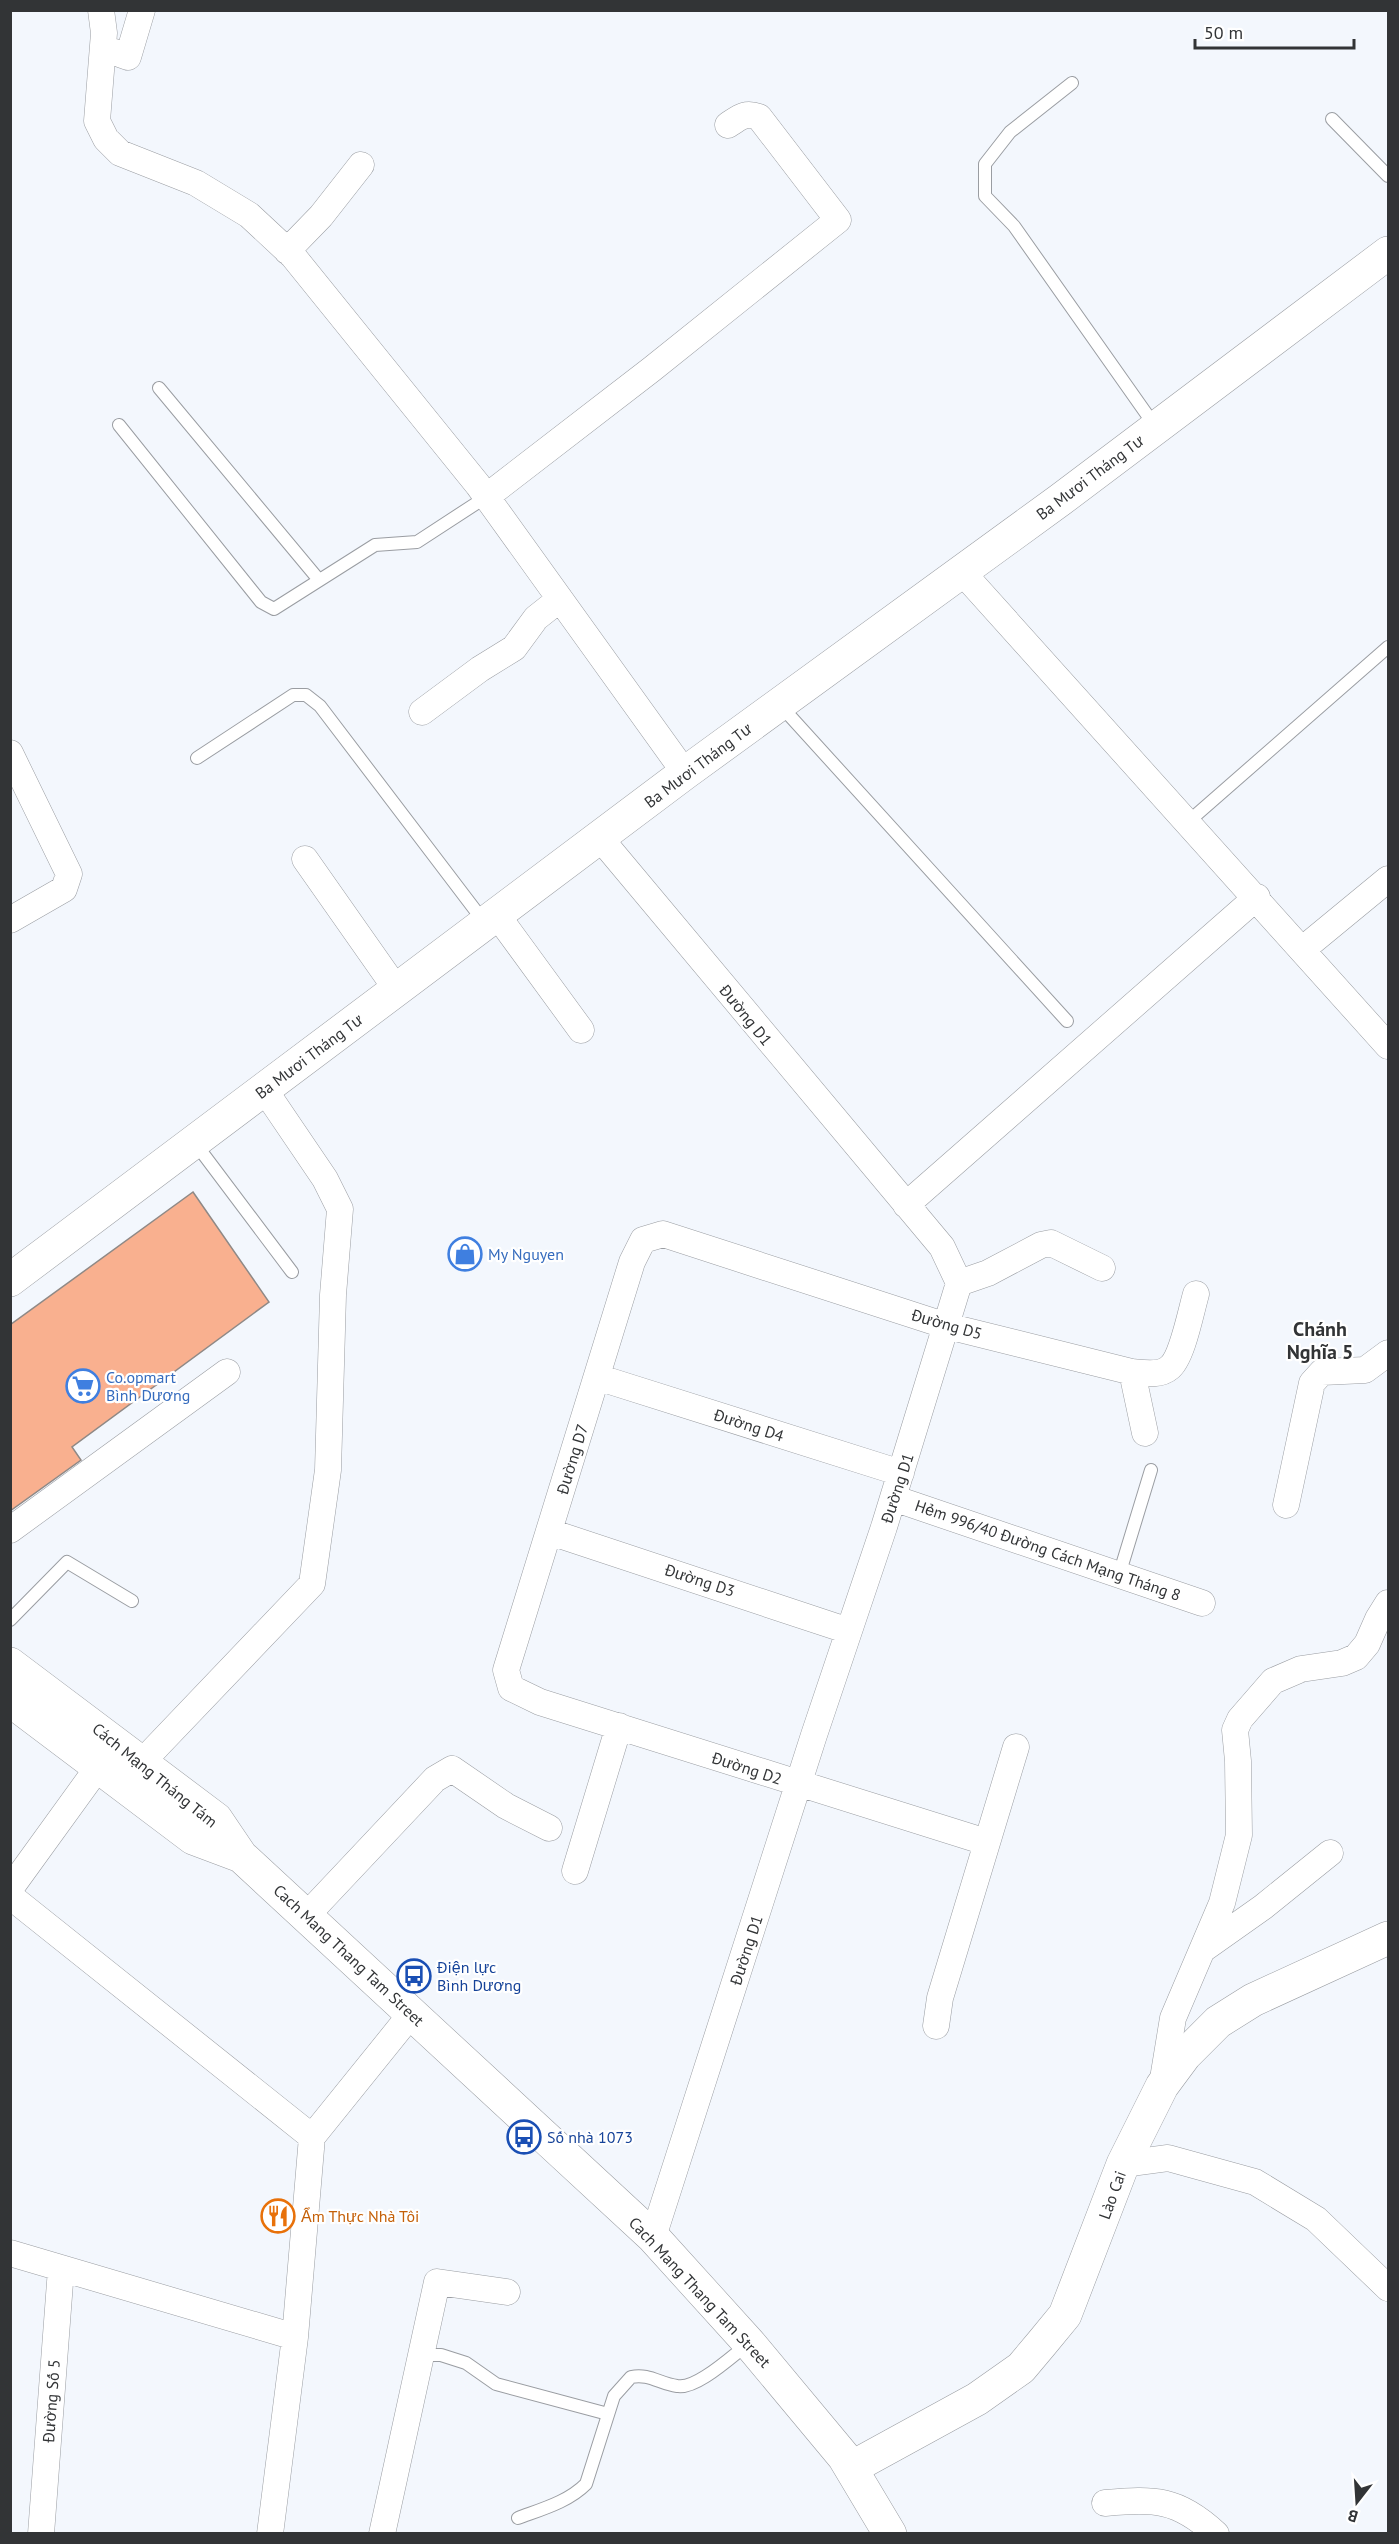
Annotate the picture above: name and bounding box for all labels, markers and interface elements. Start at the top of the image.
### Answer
scale bar [1195,12,1354,50]
text: 50 m [1204,21,1243,44]
street label: Ba Mươi Tháng Tư [1032,430,1148,524]
street label: Ba Mươi Tháng Tư [640,718,756,812]
street label: Đường D1 [715,980,777,1049]
street label: Ba Mươi Tháng Tư [251,1009,367,1103]
shop icon: My Nguyen [447,1236,483,1272]
place label: My Nguyen [488,1244,564,1264]
street label: Đường D5 [908,1304,985,1344]
district label: Chánh Nghĩa 5 [1287,1316,1353,1365]
place label: Co.opmart Bình Dương [106,1367,190,1405]
supermarket icon: Co.opmart Bình Dương [65,1368,101,1404]
street label: Đường D4 [710,1404,787,1446]
street label: Đường D7 [552,1421,592,1498]
street label: Đường D1 [876,1450,918,1527]
street label: Hẻm 996/40 Đường Cách Mạng Tháng 8 [913,1495,1183,1605]
street label: Đường D3 [661,1559,738,1601]
street label: Cách Mạng Tháng Tám [88,1718,222,1832]
street label: Đường D2 [708,1747,785,1789]
street label: Cach Mang Thang Tam Street [270,1880,429,2030]
street label: Đường D1 [725,1912,767,1989]
place label: Điện lực Bình Dương [436,1957,521,1995]
bus stop icon: Điện lực Bình Dương [396,1958,432,1994]
bus stop icon: Số nhà 1073 [506,2119,542,2155]
place label: Số nhà 1073 [547,2127,633,2147]
street label: Lào Cai [1094,2168,1130,2222]
restaurant icon: Ẩm Thực Nhà Tôi [260,2198,296,2234]
place label: Ẩm Thực Nhà Tôi [301,2206,419,2226]
street label: Cach Mang Thang Tam Street [625,2213,775,2372]
street label: Đường Số 5 [38,2359,64,2444]
north arrow [1327,2472,1387,2532]
text: B [1345,2505,1360,2527]

